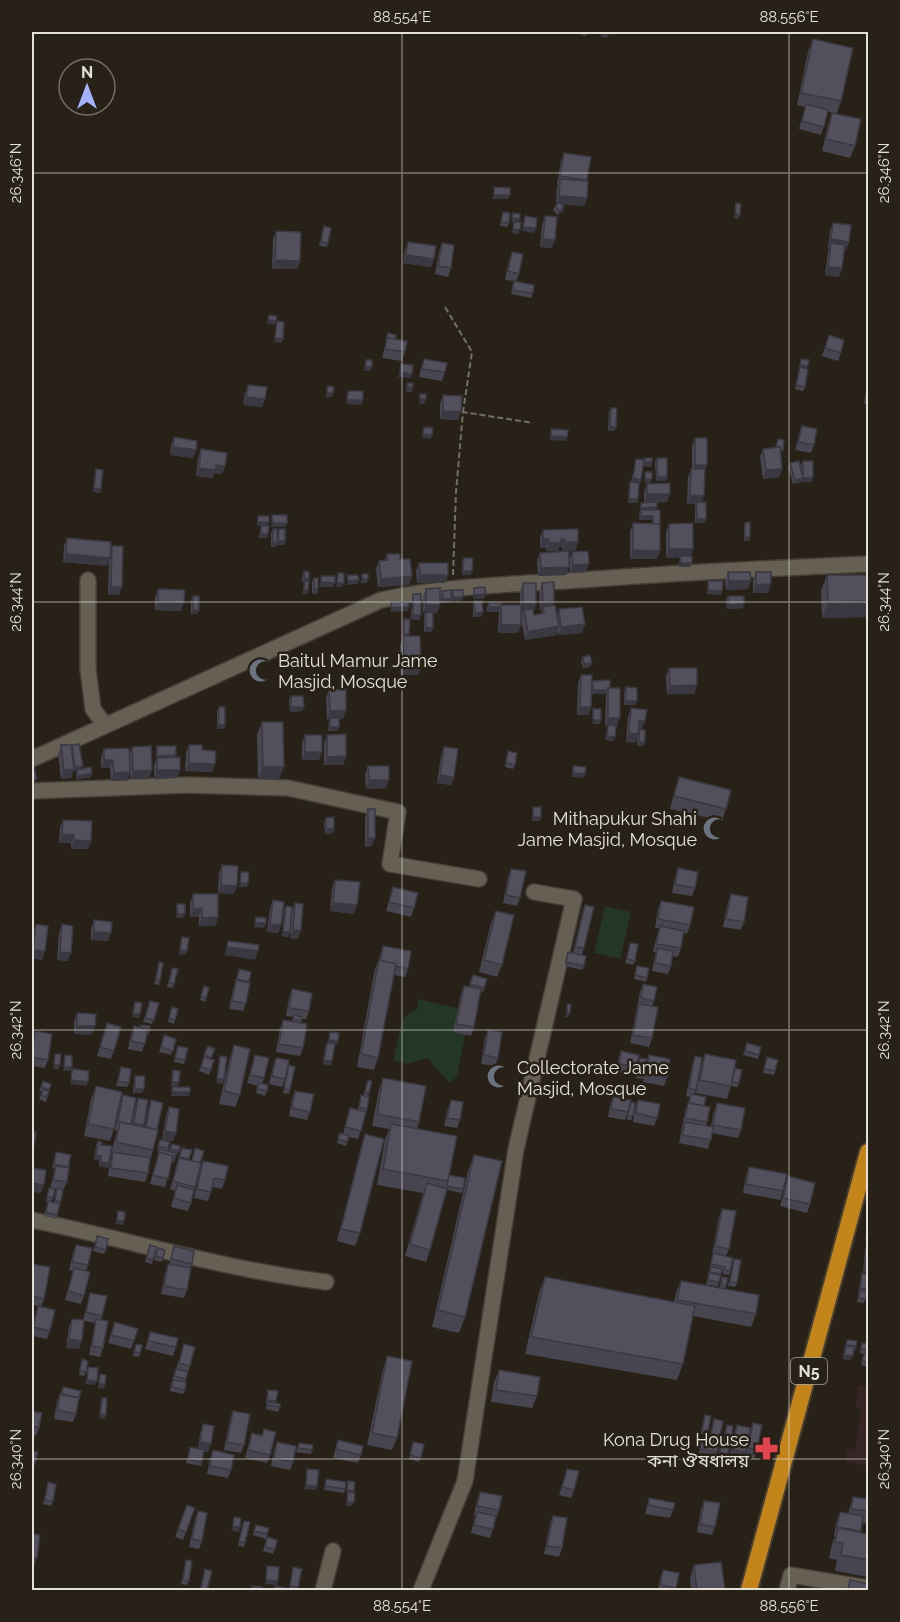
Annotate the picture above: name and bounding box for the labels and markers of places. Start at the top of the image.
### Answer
place label: Baitul Mamur Jame Masjid, Mosque [278,650,438,692]
mosque icon: Baitul Mamur Jame Masjid, Mosque [247,657,273,683]
place label: Mithapukur Shahi Jame Masjid, Mosque [518,808,697,850]
mosque icon: Mithapukur Shahi Jame Masjid, Mosque [702,815,728,841]
place label: Collectorate Jame Masjid, Mosque [517,1057,669,1099]
mosque icon: Collectorate Jame Masjid, Mosque [486,1064,512,1090]
place label: Kona Drug House কনা ঔষধালয় [603,1429,750,1471]
pharmacy icon: Kona Drug House কনা ঔষধালয় [754,1436,780,1462]

